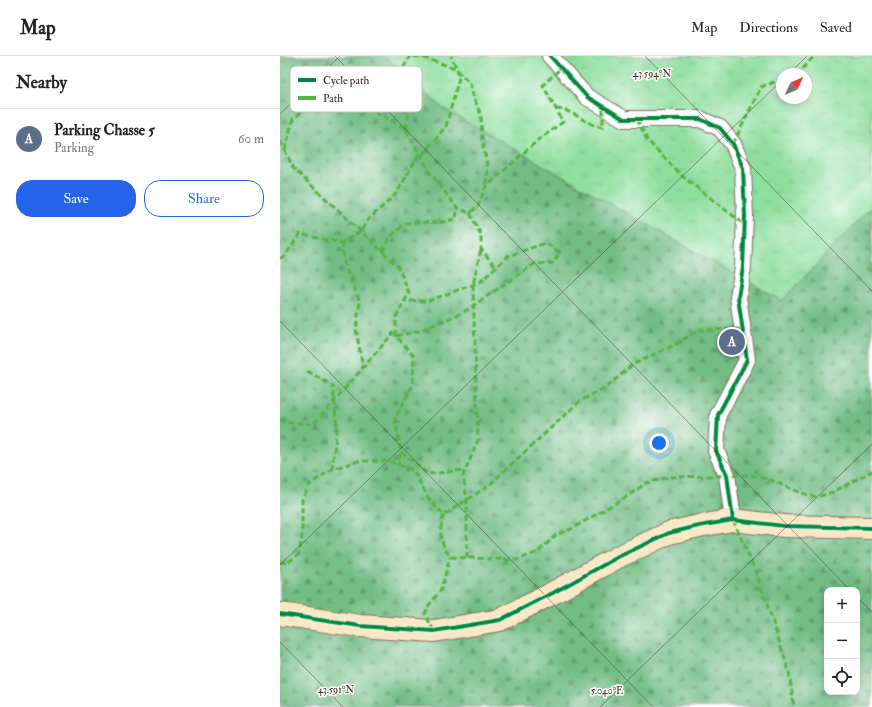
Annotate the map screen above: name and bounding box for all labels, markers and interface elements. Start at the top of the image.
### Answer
text: Map [20,16,56,40]
text: Map [691,19,717,36]
text: Directions [739,19,798,36]
text: Saved [820,19,852,36]
legend [290,66,422,112]
text: 43.594°N [633,68,671,80]
north arrow [776,68,812,104]
text: Nearby [16,72,67,93]
text: Cycle path [323,74,369,88]
text: Path [323,92,343,105]
text: Parking Chasse 5 [54,121,155,140]
text: A [25,131,33,147]
text: 60 m [238,131,264,147]
text: Parking [54,140,94,156]
button: Save [16,180,136,217]
button: Share [144,180,264,217]
pin: A [719,327,745,357]
your location [649,433,669,453]
map controls [824,587,860,695]
button: + [824,587,860,623]
button: − [824,623,860,659]
button: locate [824,659,860,695]
text: 43.591°N [318,684,354,696]
text: 5.040°E [591,685,623,697]

